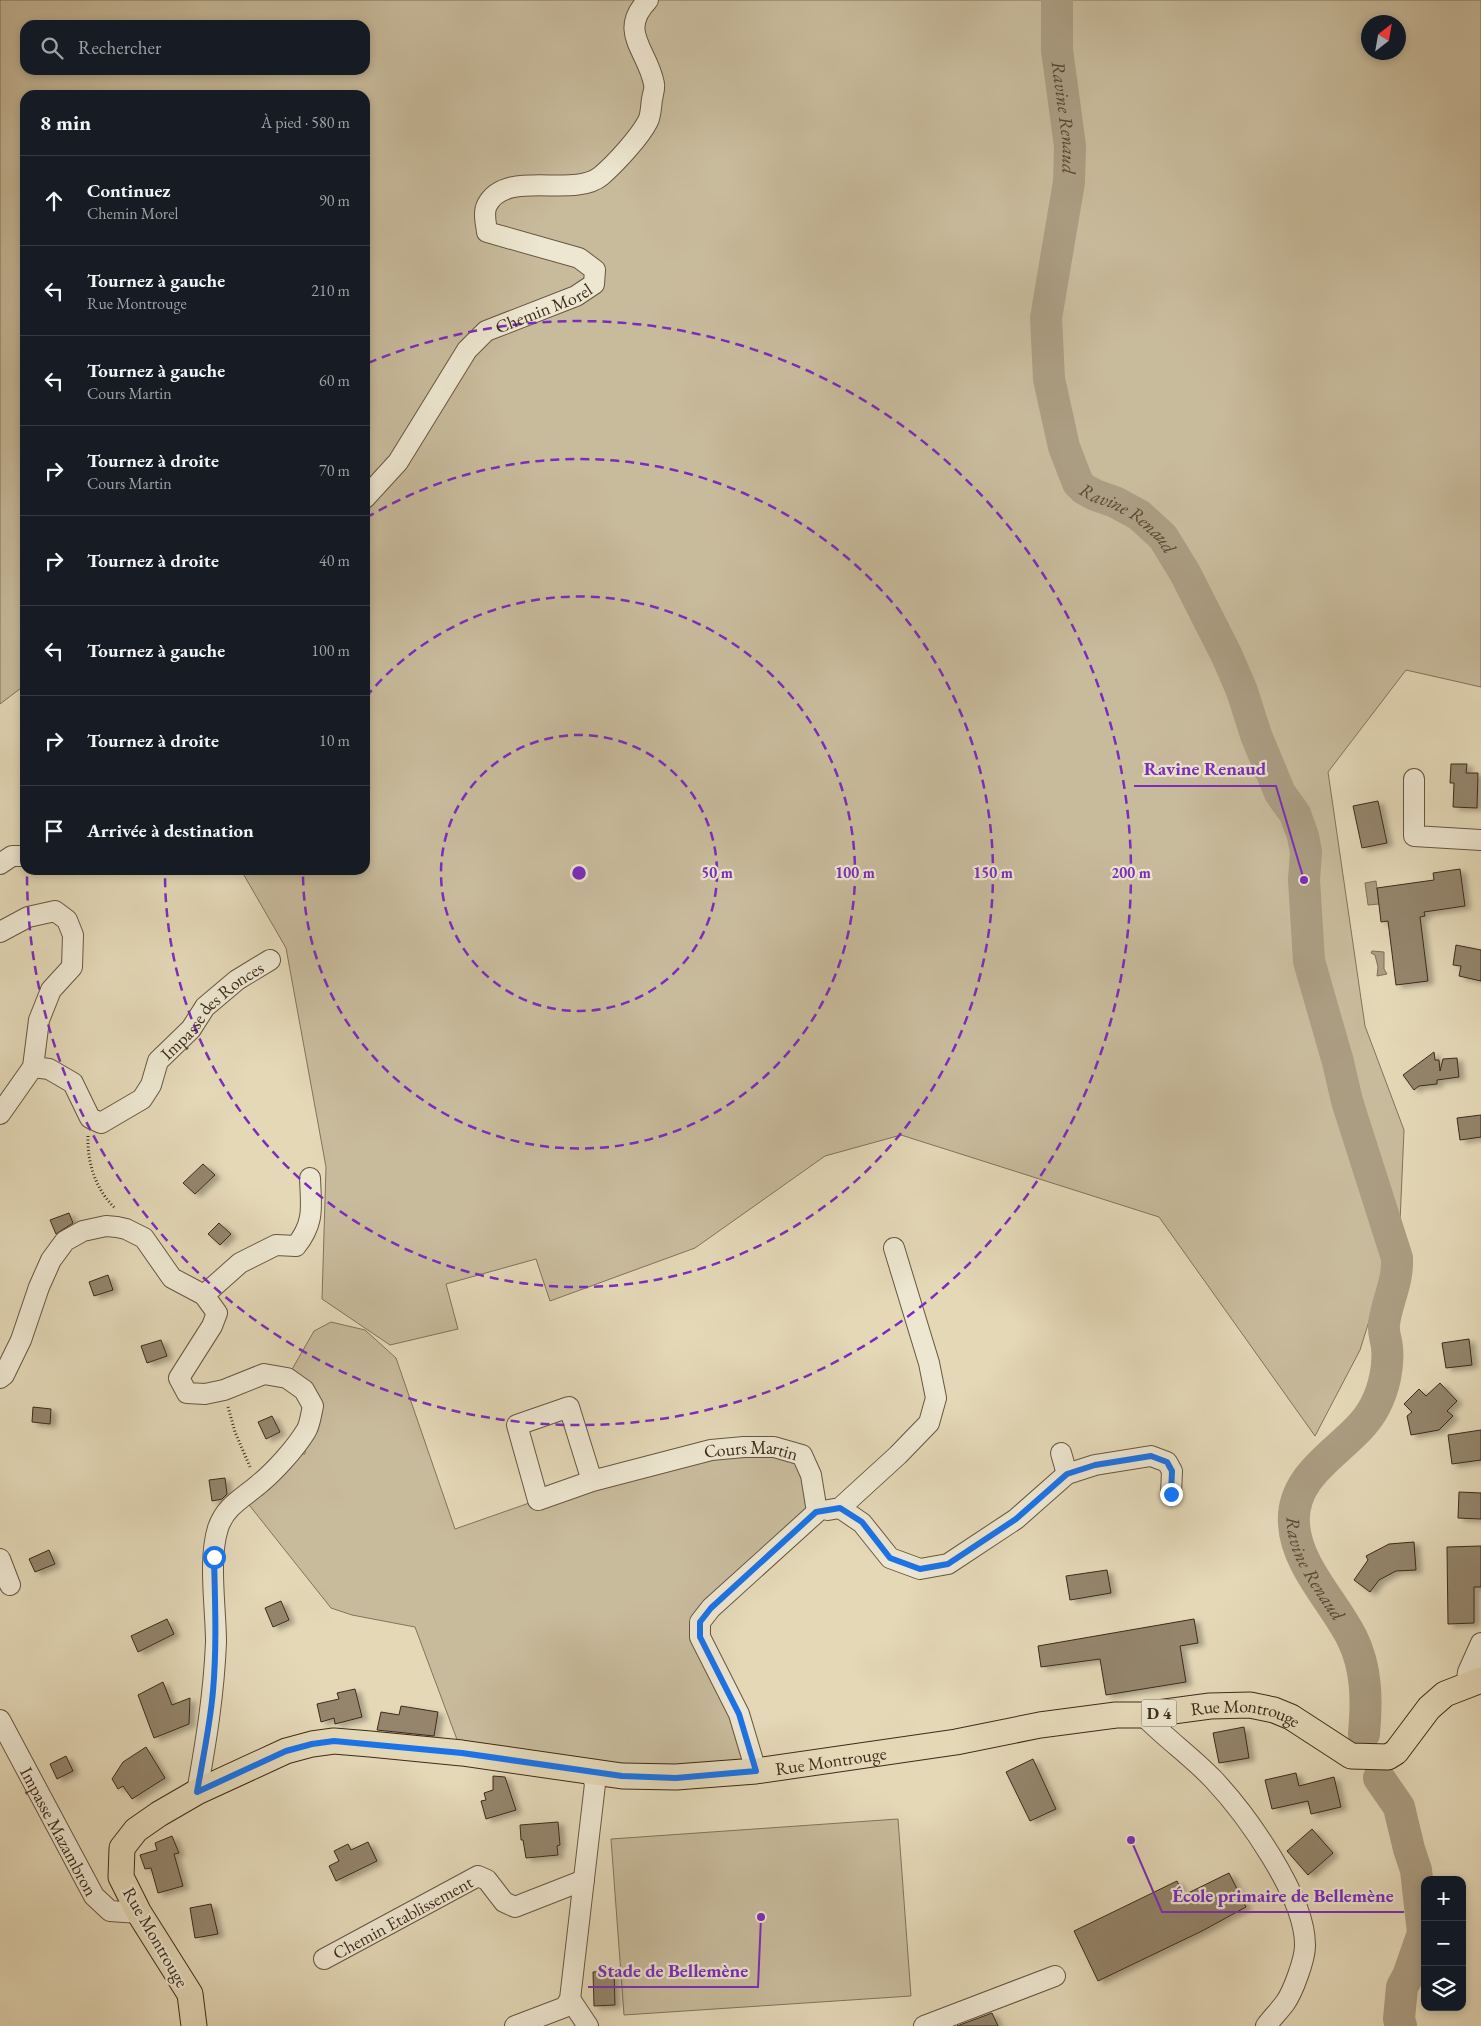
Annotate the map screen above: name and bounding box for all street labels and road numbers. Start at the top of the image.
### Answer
street label: Chemin Morel [491,277,596,338]
street label: Impasse des Ronces [155,955,268,1064]
street label: Cours Martin [701,1435,802,1465]
street label: Rue Montrouge [1189,1693,1305,1732]
road number: D 4 [1142,1700,1176,1726]
street label: Rue Montrouge [773,1741,888,1780]
street label: Impasse Mazambron [16,1763,103,1900]
street label: Chemin Etablissement [328,1869,477,1964]
street label: Rue Montrouge [118,1883,194,1991]

